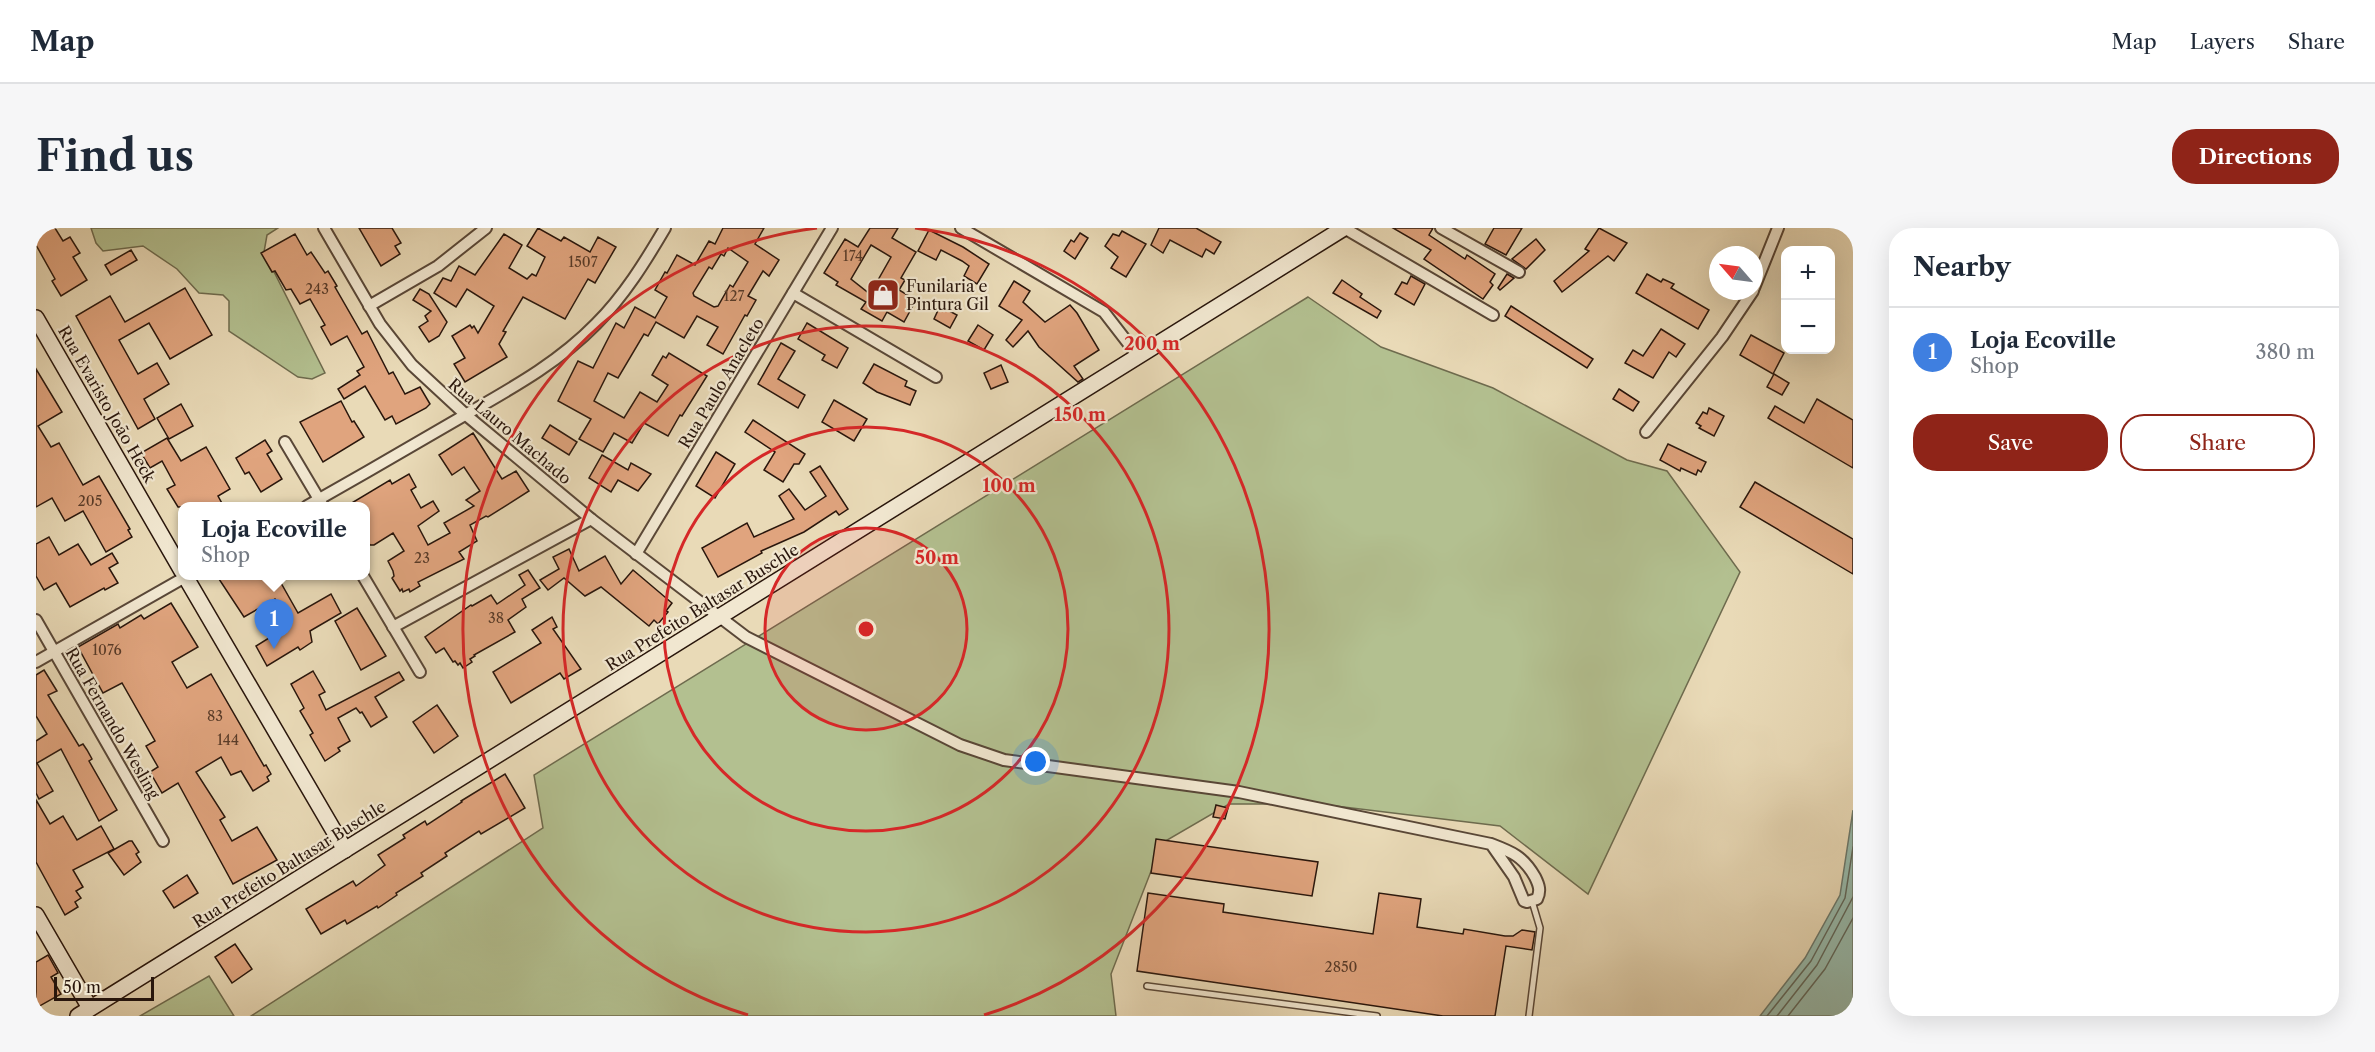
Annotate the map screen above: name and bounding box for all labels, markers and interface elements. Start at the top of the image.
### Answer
text: Map [30,24,94,58]
text: Map [2112,29,2157,54]
text: Layers [2190,29,2255,54]
text: Share [2288,29,2345,54]
button: Directions [2172,129,2339,184]
text: Find us [36,130,194,182]
north arrow [1709,246,1763,300]
map controls [1781,246,1835,354]
button: + [1781,246,1835,300]
house number: 174 [843,247,863,265]
text: Nearby [1913,251,2011,283]
house number: 1507 [568,253,598,271]
place label: Funilaria e Pintura Gil [906,276,989,314]
shop icon: Funilaria e Pintura Gil [865,277,901,313]
house number: 243 [305,280,329,298]
house number: 127 [724,287,745,305]
button: − [1781,300,1835,354]
street label: Rua Paulo Anacleto [674,314,768,452]
street label: Rua Evaristo João Heck [54,322,160,487]
text: Loja Ecoville [1970,327,2116,354]
text: 200 m [1124,333,1180,355]
text: 1 [1928,340,1937,364]
text: 380 m [2256,340,2315,364]
text: Shop [1970,354,2019,378]
street label: Rua Lauro Machado [444,374,576,488]
text: 150 m [1054,404,1106,426]
button: Save [1913,414,2108,471]
button: Share [2120,414,2315,471]
text: 100 m [982,475,1036,497]
house number: 205 [78,492,102,510]
popup [178,502,370,580]
text: Loja Ecoville [201,516,347,543]
street label: Rua Prefeito Baltasar Buschle [602,539,802,675]
text: Shop [201,543,250,567]
text: 50 m [915,547,959,569]
house number: 23 [414,549,430,567]
pin: 1 [254,600,294,649]
house number: 38 [488,609,504,627]
centre of rings [856,619,876,639]
house number: 1076 [92,641,122,659]
street label: Rua Fernando Wesling [62,644,165,803]
house number: 83 [207,707,223,725]
house number: 144 [217,731,239,749]
your location [1021,747,1050,776]
street label: Rua Prefeito Baltasar Buschle [189,796,389,932]
house number: 2850 [1325,958,1358,976]
scale bar [54,974,154,1002]
text: 50 m [63,977,101,997]

